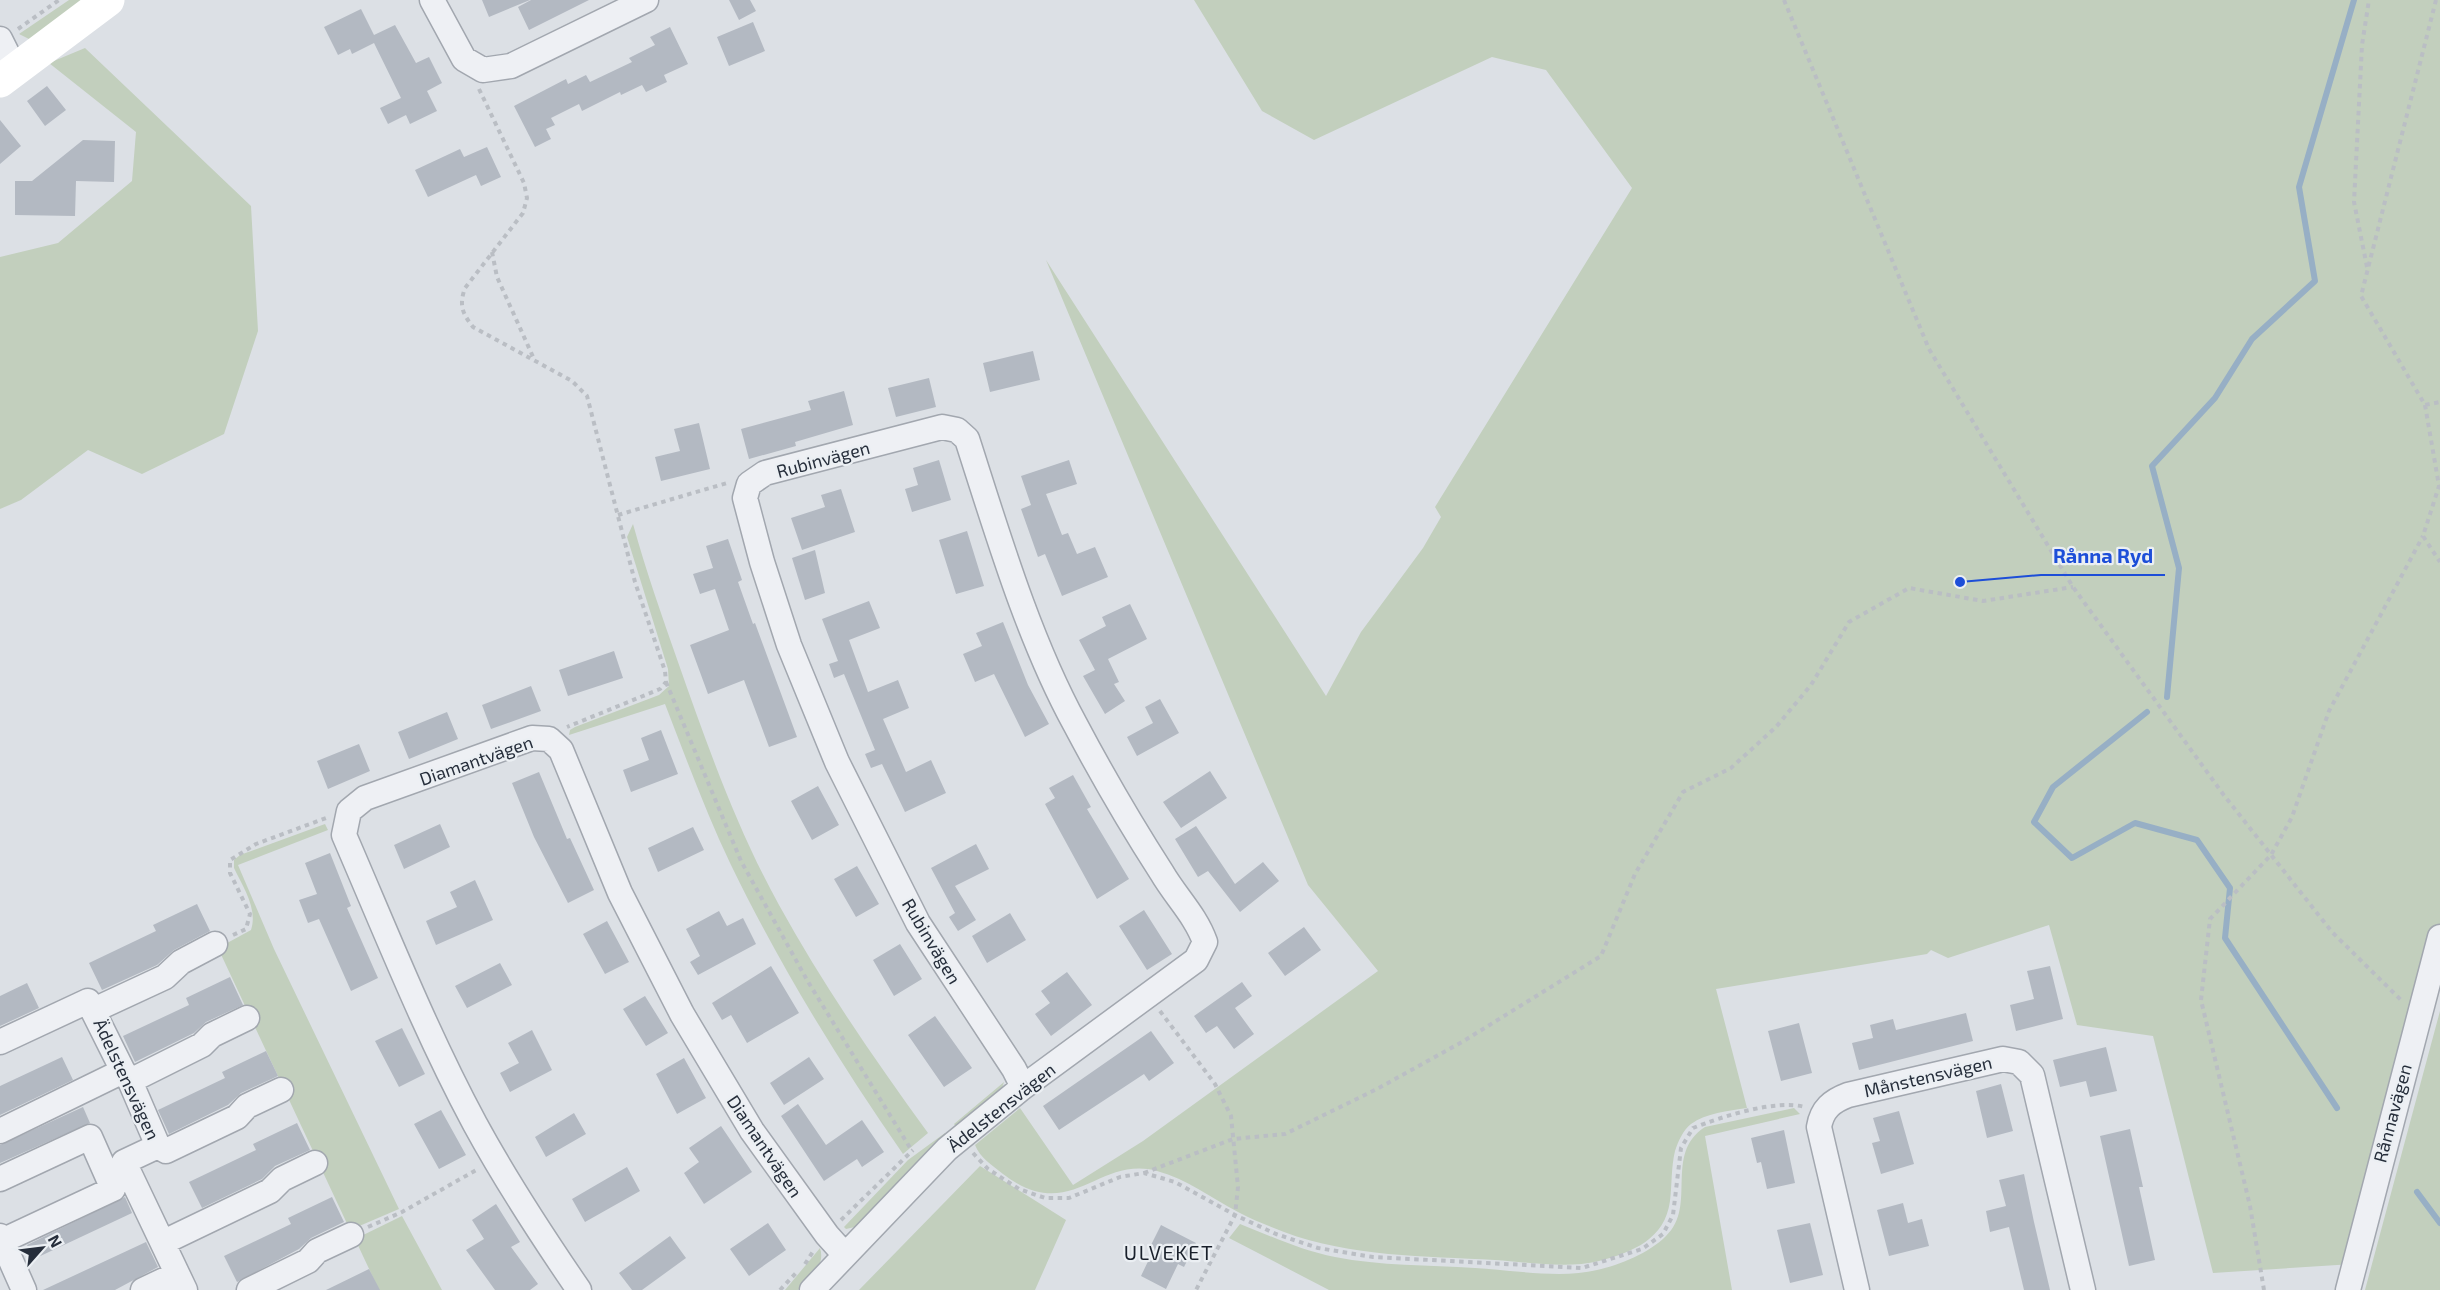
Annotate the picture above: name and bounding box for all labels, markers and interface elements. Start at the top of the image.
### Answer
street label: Rubinvägen [774,436,872,482]
callout: Rånna Ryd [2041,537,2165,575]
text: Rånna Ryd [2053,543,2153,568]
street label: Diamantvägen [416,730,536,790]
street label: Rubinvägen [898,894,966,988]
street label: Ädelstensvägen [89,1015,165,1143]
street label: Månstensvägen [1862,1051,1994,1101]
street label: Ädelstensvägen [943,1058,1059,1156]
street label: Rånnavägen [2368,1061,2416,1165]
street label: Diamantvägen [723,1091,807,1201]
north arrow [12,1218,72,1278]
text: N [45,1231,67,1250]
district label: ULVEKET [1124,1240,1214,1264]

